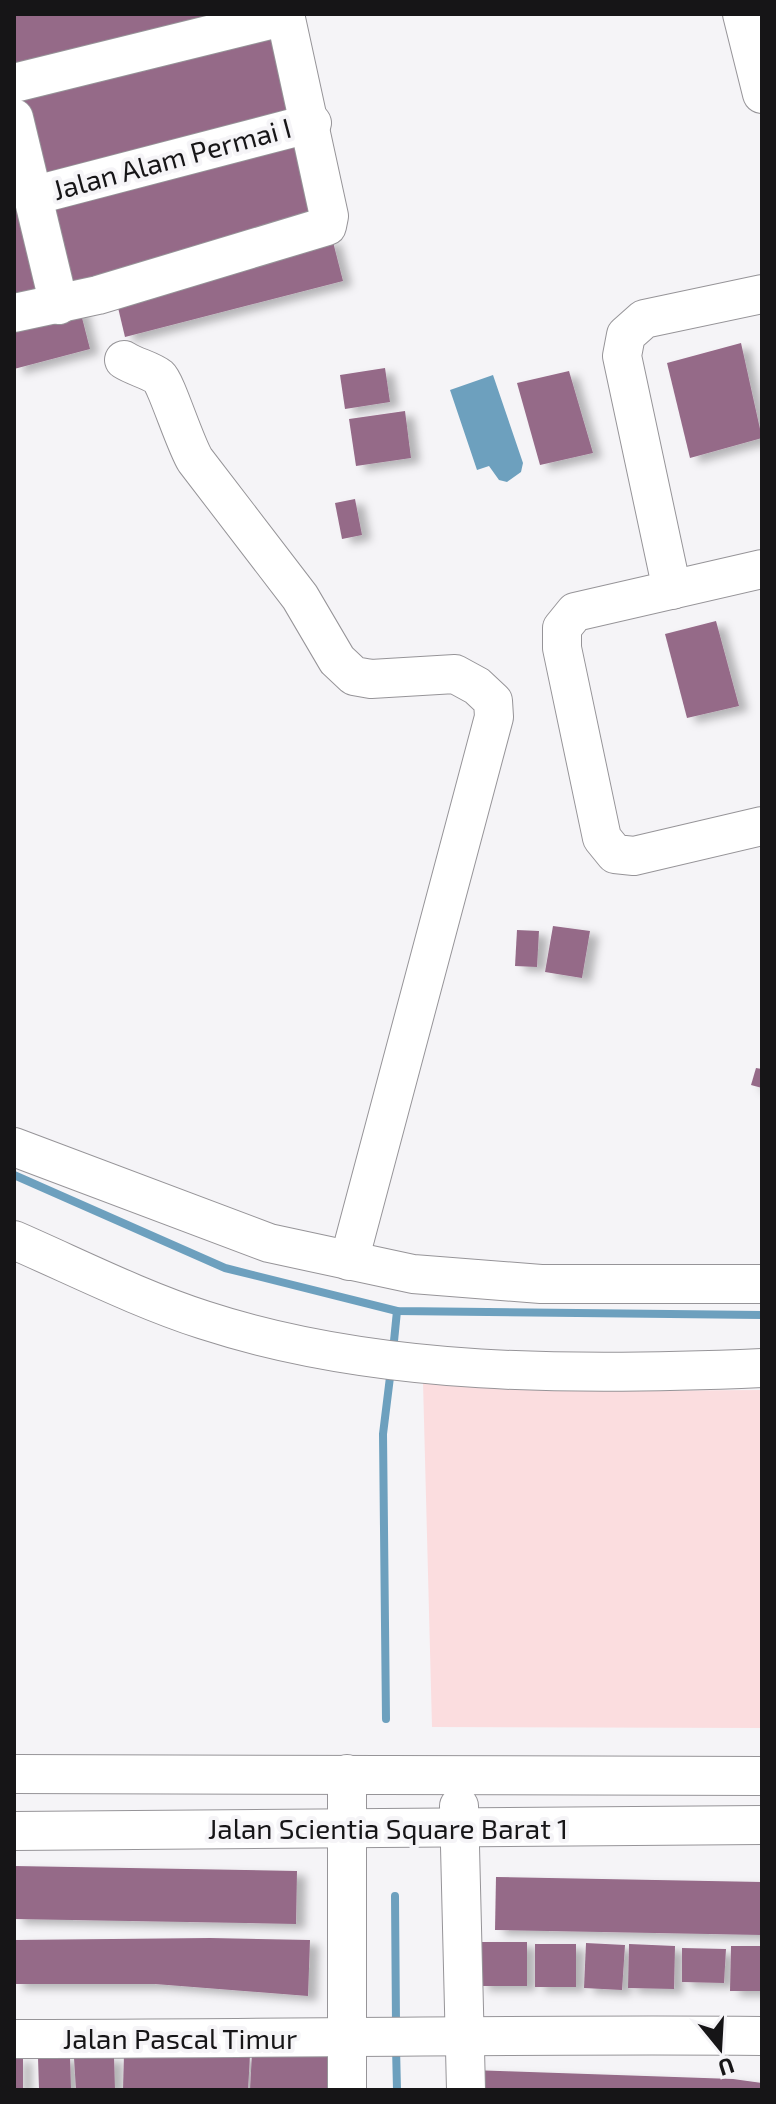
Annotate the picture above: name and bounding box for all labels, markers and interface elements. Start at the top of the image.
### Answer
street label: Jalan Alam Permai I [49,110,295,206]
street label: Jalan Scientia Square Barat 1 [208,1811,568,1845]
north arrow [680,2008,760,2088]
street label: Jalan Pascal Timur [63,2021,297,2055]
text: U [715,2053,738,2083]

